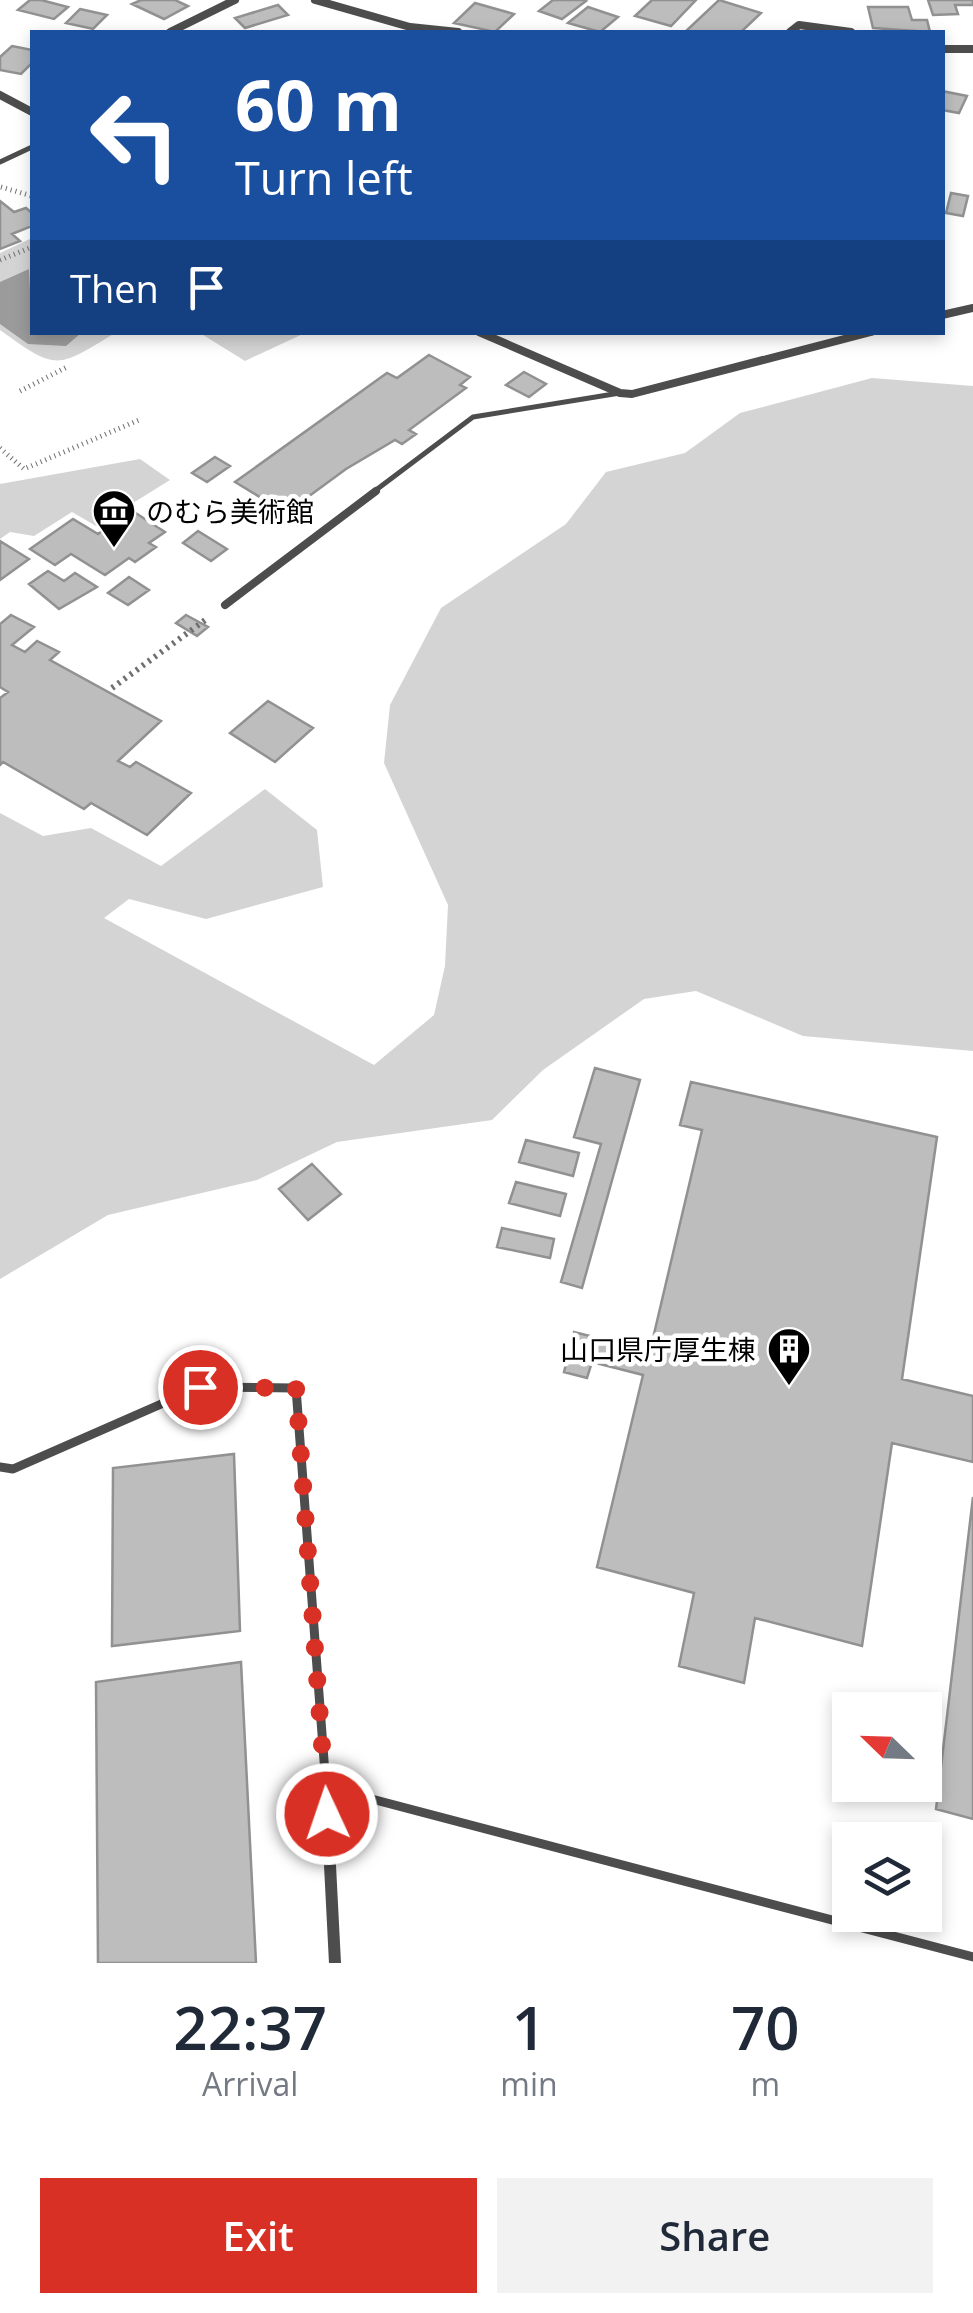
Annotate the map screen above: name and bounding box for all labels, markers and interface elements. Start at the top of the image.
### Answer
text: 60 m [235,56,402,152]
icon: left [70,70,200,200]
text: Turn left [235,147,413,208]
icon: arrive [179,260,234,315]
text: Then [70,262,159,314]
museum icon: のむら美術館 [91,488,137,549]
place label: のむら美術館 [146,492,314,530]
building icon: 山口県庁厚生棟 [766,1326,812,1387]
place label: 山口県庁厚生棟 [560,1330,756,1368]
pin [158,1345,243,1430]
icon: arrive [173,1360,228,1415]
north arrow [832,1692,942,1802]
map controls [832,1692,942,1932]
position arrow [275,1762,379,1866]
button: layers [832,1822,942,1932]
text: 22:37 [173,1986,327,2068]
text: 1 [512,1986,546,2068]
text: 70 [731,1986,800,2068]
text: Arrival [202,2062,298,2105]
text: min [500,2062,558,2105]
text: m [751,2062,780,2105]
button: Exit [40,2178,477,2293]
button: Share [497,2178,933,2293]

